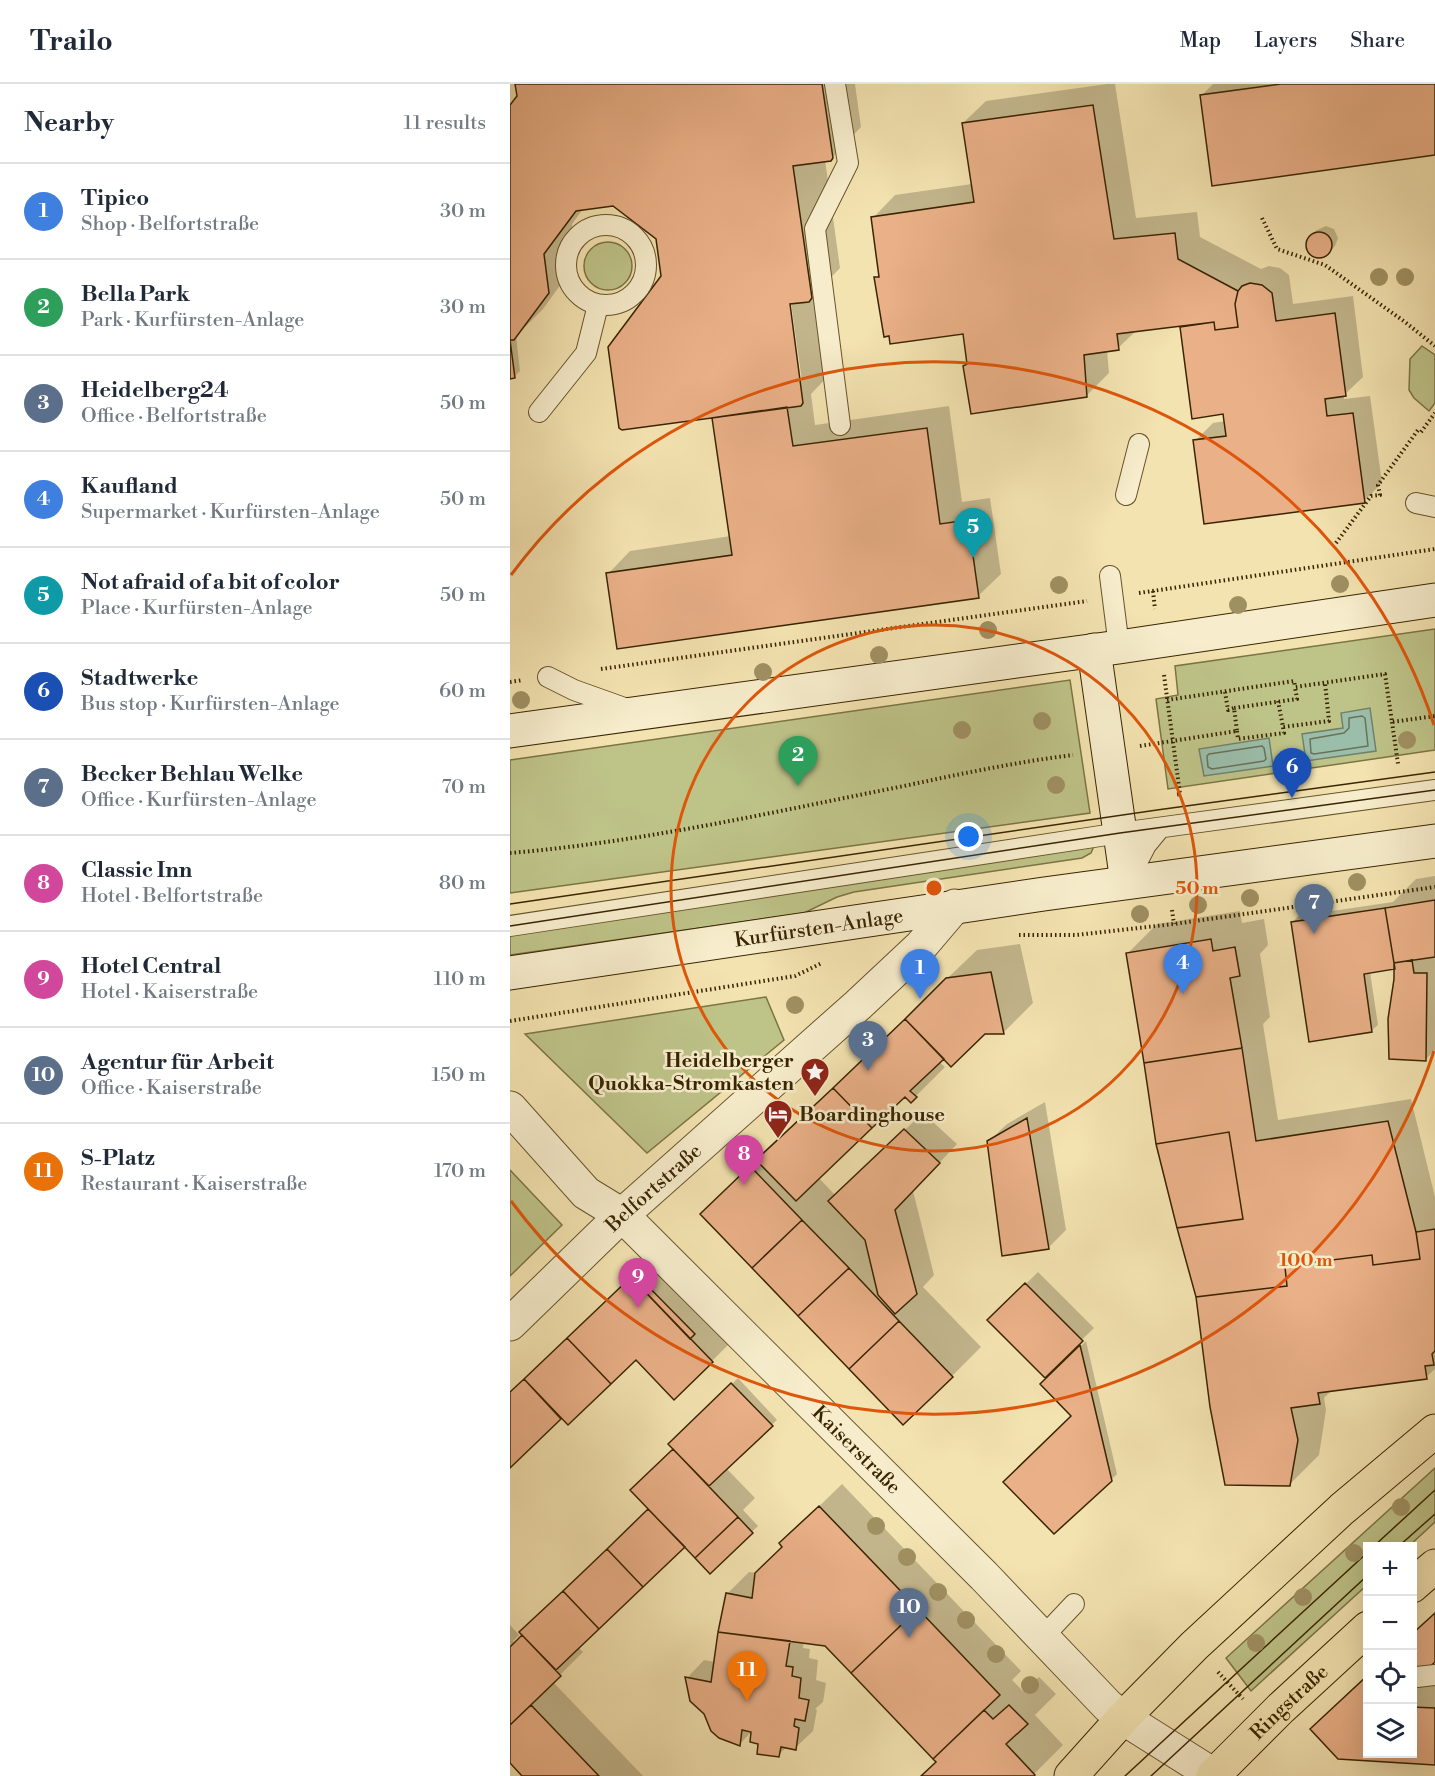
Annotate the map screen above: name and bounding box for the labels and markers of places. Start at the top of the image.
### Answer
pin: 5 [954,508,992,558]
pin: 2 [778,736,818,786]
pin: 6 [1272,748,1312,798]
centre of rings [924,878,944,898]
pin: 7 [1294,884,1334,934]
pin: 4 [1164,944,1202,994]
pin: 1 [900,950,940,999]
pin: 3 [848,1022,888,1071]
place label: Heidelberger Quokka-Stromkasten [588,1049,795,1097]
place icon: Heidelberger Quokka-Stromkasten [799,1056,831,1098]
hotel icon: Boardinghouse [762,1098,794,1140]
place label: Boardinghouse [799,1103,945,1128]
pin: 8 [724,1136,764,1185]
pin: 9 [618,1258,658,1308]
pin: 10 [890,1588,928,1638]
pin: 11 [728,1652,766,1701]

